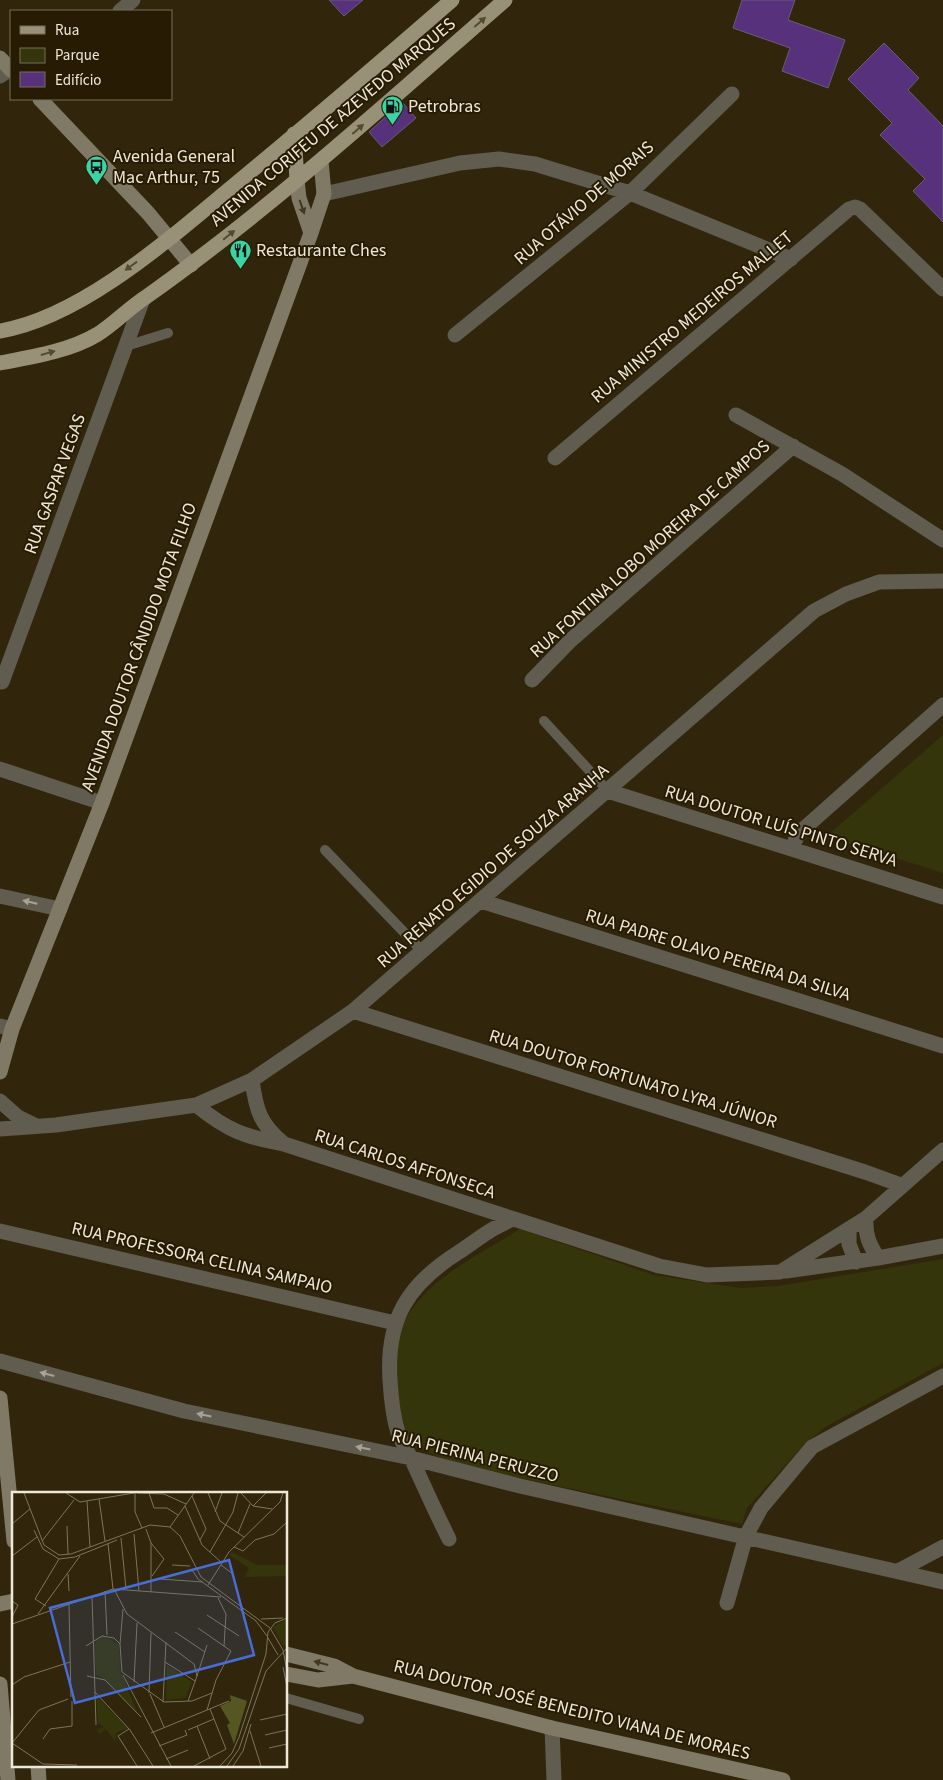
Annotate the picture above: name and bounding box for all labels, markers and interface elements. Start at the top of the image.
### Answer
legend [10,10,172,100]
street label: AVENIDA CORIFEU DE AZEVEDO MARQUES [205,12,461,232]
one-way arrow [474,17,486,28]
text: Rua [55,20,79,41]
text: Parque [55,45,99,66]
text: Edifício [55,70,102,91]
fuel station icon: Petrobras [380,94,404,125]
place label: Petrobras [408,94,481,119]
one-way arrow [351,123,363,135]
street label: RUA OTÁVIO DE MORAIS [509,135,659,271]
place label: Avenida General Mac Arthur, 75 [113,144,235,190]
bus stop icon: Avenida General Mac Arthur, 75 [85,154,109,185]
one-way arrow [298,200,306,215]
street label: RUA MINISTRO MEDEIROS MALLET [586,225,799,409]
one-way arrow [223,229,236,240]
restaurant icon: Restaurante Ches [228,238,252,269]
place label: Restaurante Ches [256,238,386,263]
one-way arrow [124,261,137,271]
one-way arrow [40,348,55,356]
street label: RUA GASPAR VEGAS [18,410,92,558]
street label: RUA FONTINA LOBO MOREIRA DE CAMPOS [525,434,775,664]
street label: AVENIDA DOUTOR CÂNDIDO MOTA FILHO [75,499,203,795]
street label: RUA RENATO EGIDIO DE SOUZA ARANHA [372,758,614,974]
street label: RUA DOUTOR LUÍS PINTO SERVA [662,779,901,873]
one-way arrow [22,898,38,906]
street label: RUA PADRE OLAVO PEREIRA DA SILVA [582,903,854,1007]
street label: RUA DOUTOR FORTUNATO LYRA JÚNIOR [486,1023,780,1135]
street label: RUA CARLOS AFFONSECA [311,1123,499,1205]
street label: RUA PROFESSORA CELINA SAMPAIO [69,1216,335,1300]
one-way arrow [39,1369,54,1377]
one-way arrow [196,1411,212,1419]
street label: RUA PIERINA PERUZZO [389,1423,561,1489]
one-way arrow [355,1444,371,1452]
inset map [12,1492,288,1768]
street label: RUA DOUTOR JOSÉ BENEDITO VIANA DE MORAES [391,1654,753,1766]
one-way arrow [313,1658,328,1666]

